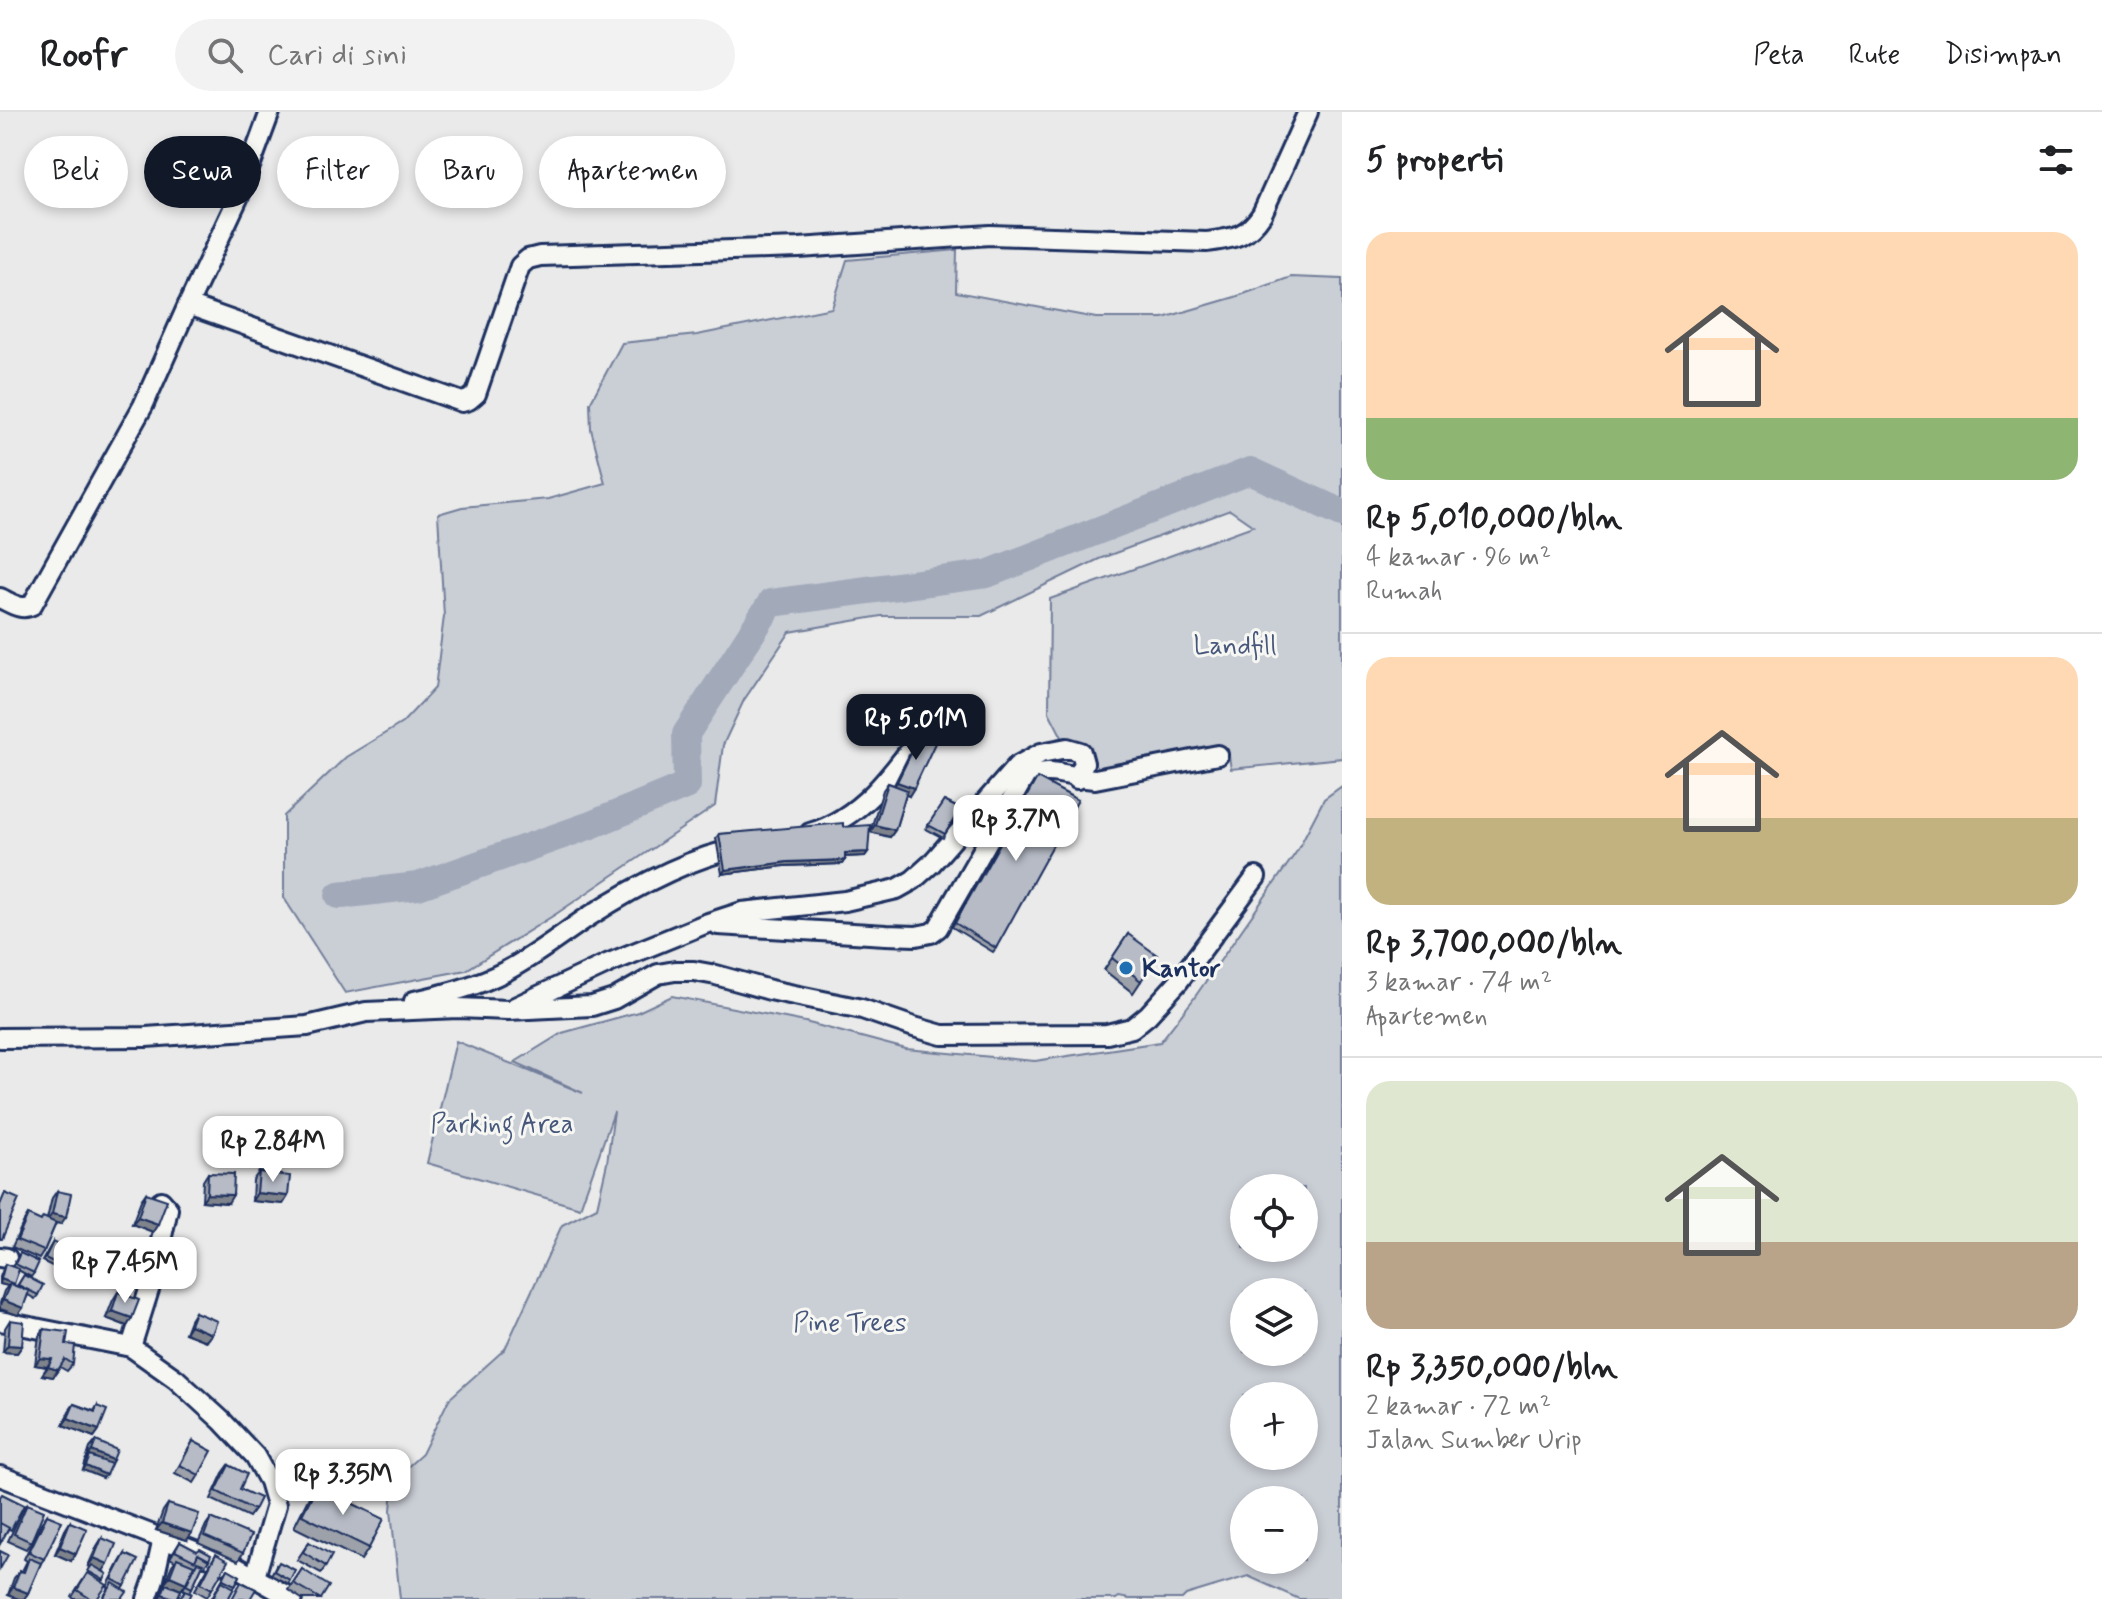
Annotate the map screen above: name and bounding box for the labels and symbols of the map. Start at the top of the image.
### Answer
park label: Landfill [1193,630,1277,664]
pin: Rp 5.01M [833,694,999,762]
pin: Rp 3.7M [942,795,1090,863]
place label: Kantor [1142,953,1221,987]
marker: Kantor [1117,959,1135,977]
park label: Parking Area [431,1108,573,1145]
pin: Rp 2.84M [190,1116,356,1184]
pin: Rp 7.45M [42,1237,208,1305]
park label: Pine Trees [793,1307,907,1341]
pin: Rp 3.35M [260,1449,426,1517]

